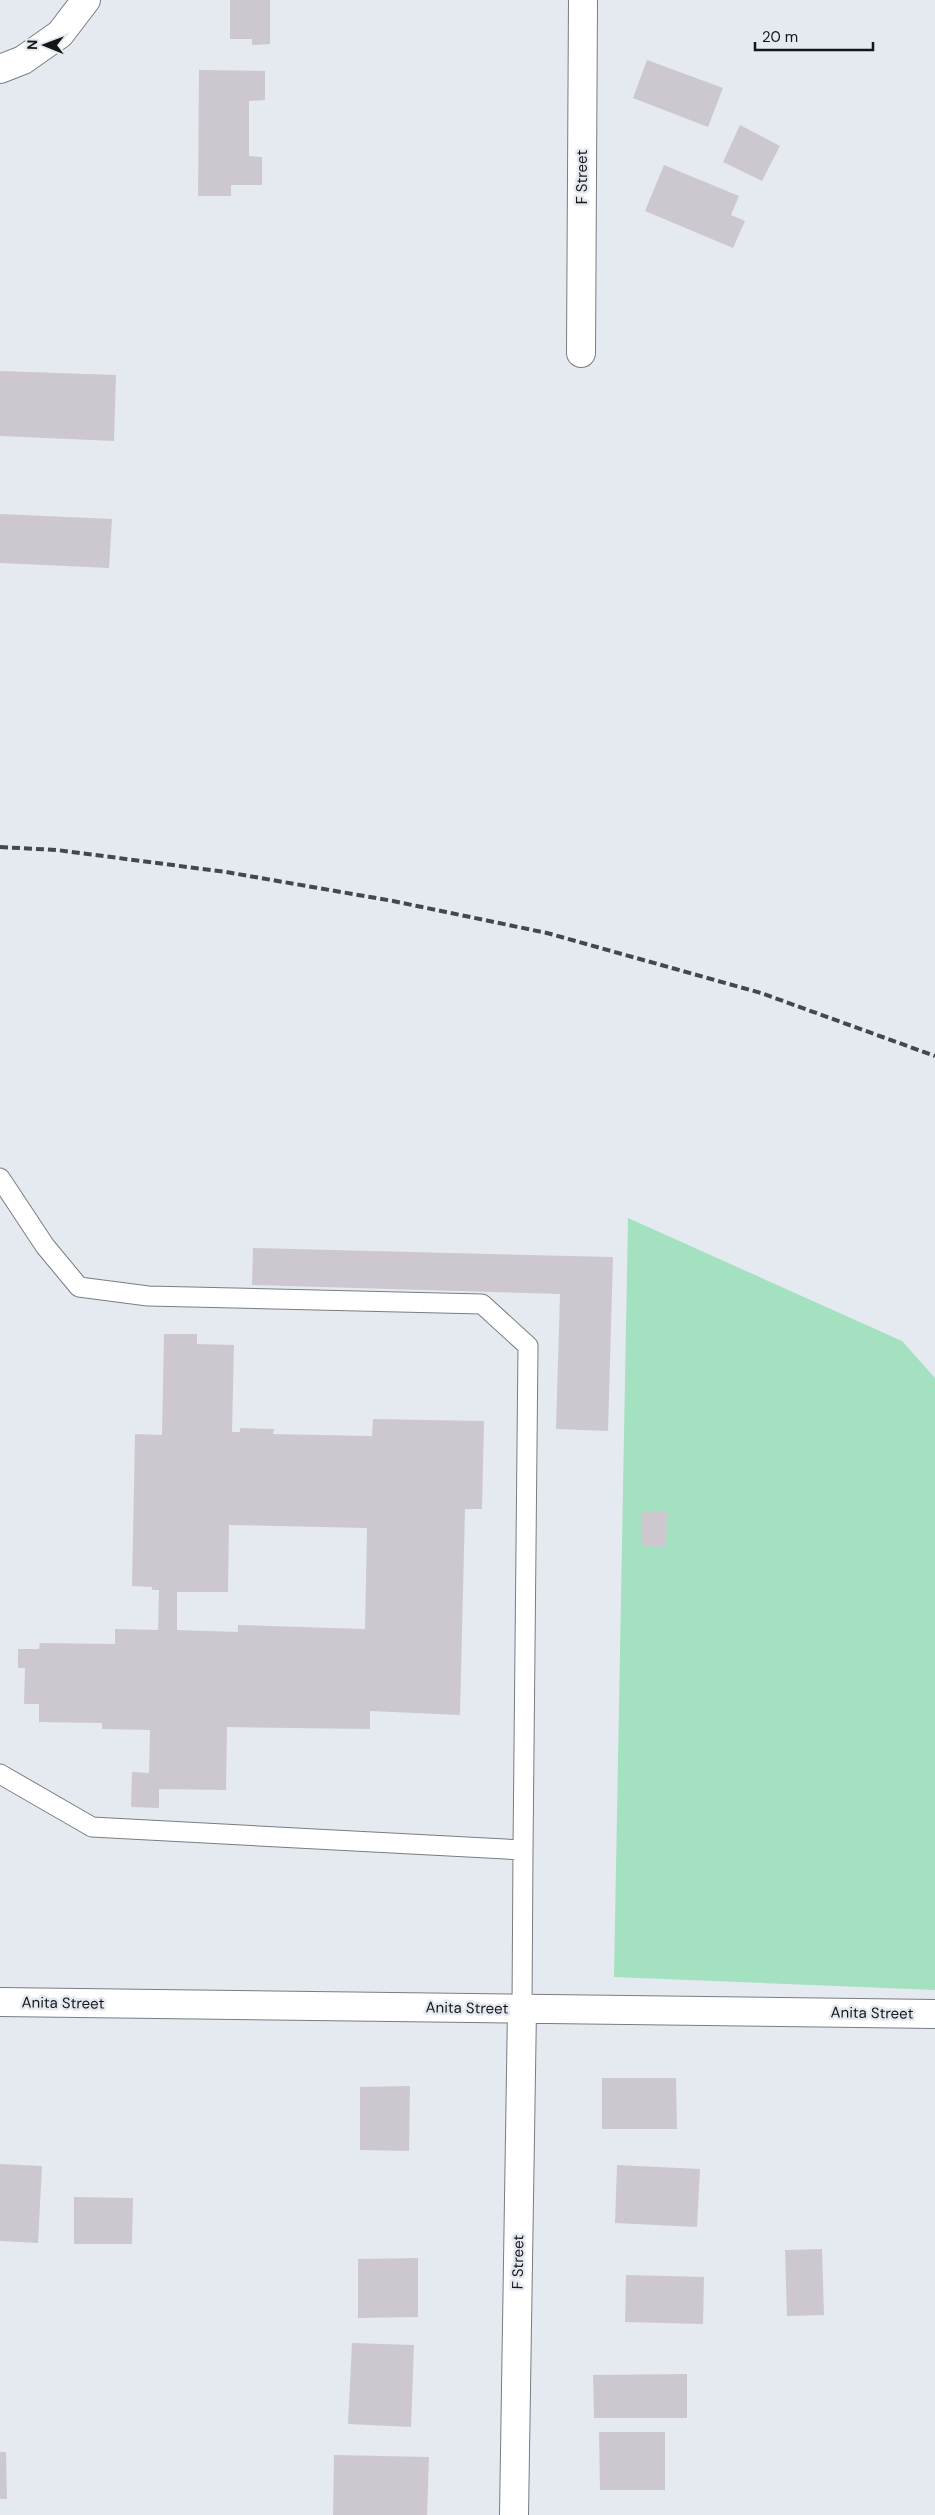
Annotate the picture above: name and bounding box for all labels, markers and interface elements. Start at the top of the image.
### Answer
north arrow [20,20,70,70]
scale bar [755,20,872,52]
text: 20 m [762,27,798,47]
text: N [23,40,41,50]
street label: F Street [572,150,592,204]
street label: Anita Street [21,1992,105,2014]
street label: Anita Street [425,1997,509,2019]
street label: Anita Street [830,2002,914,2024]
street label: F Street [508,2234,528,2289]

